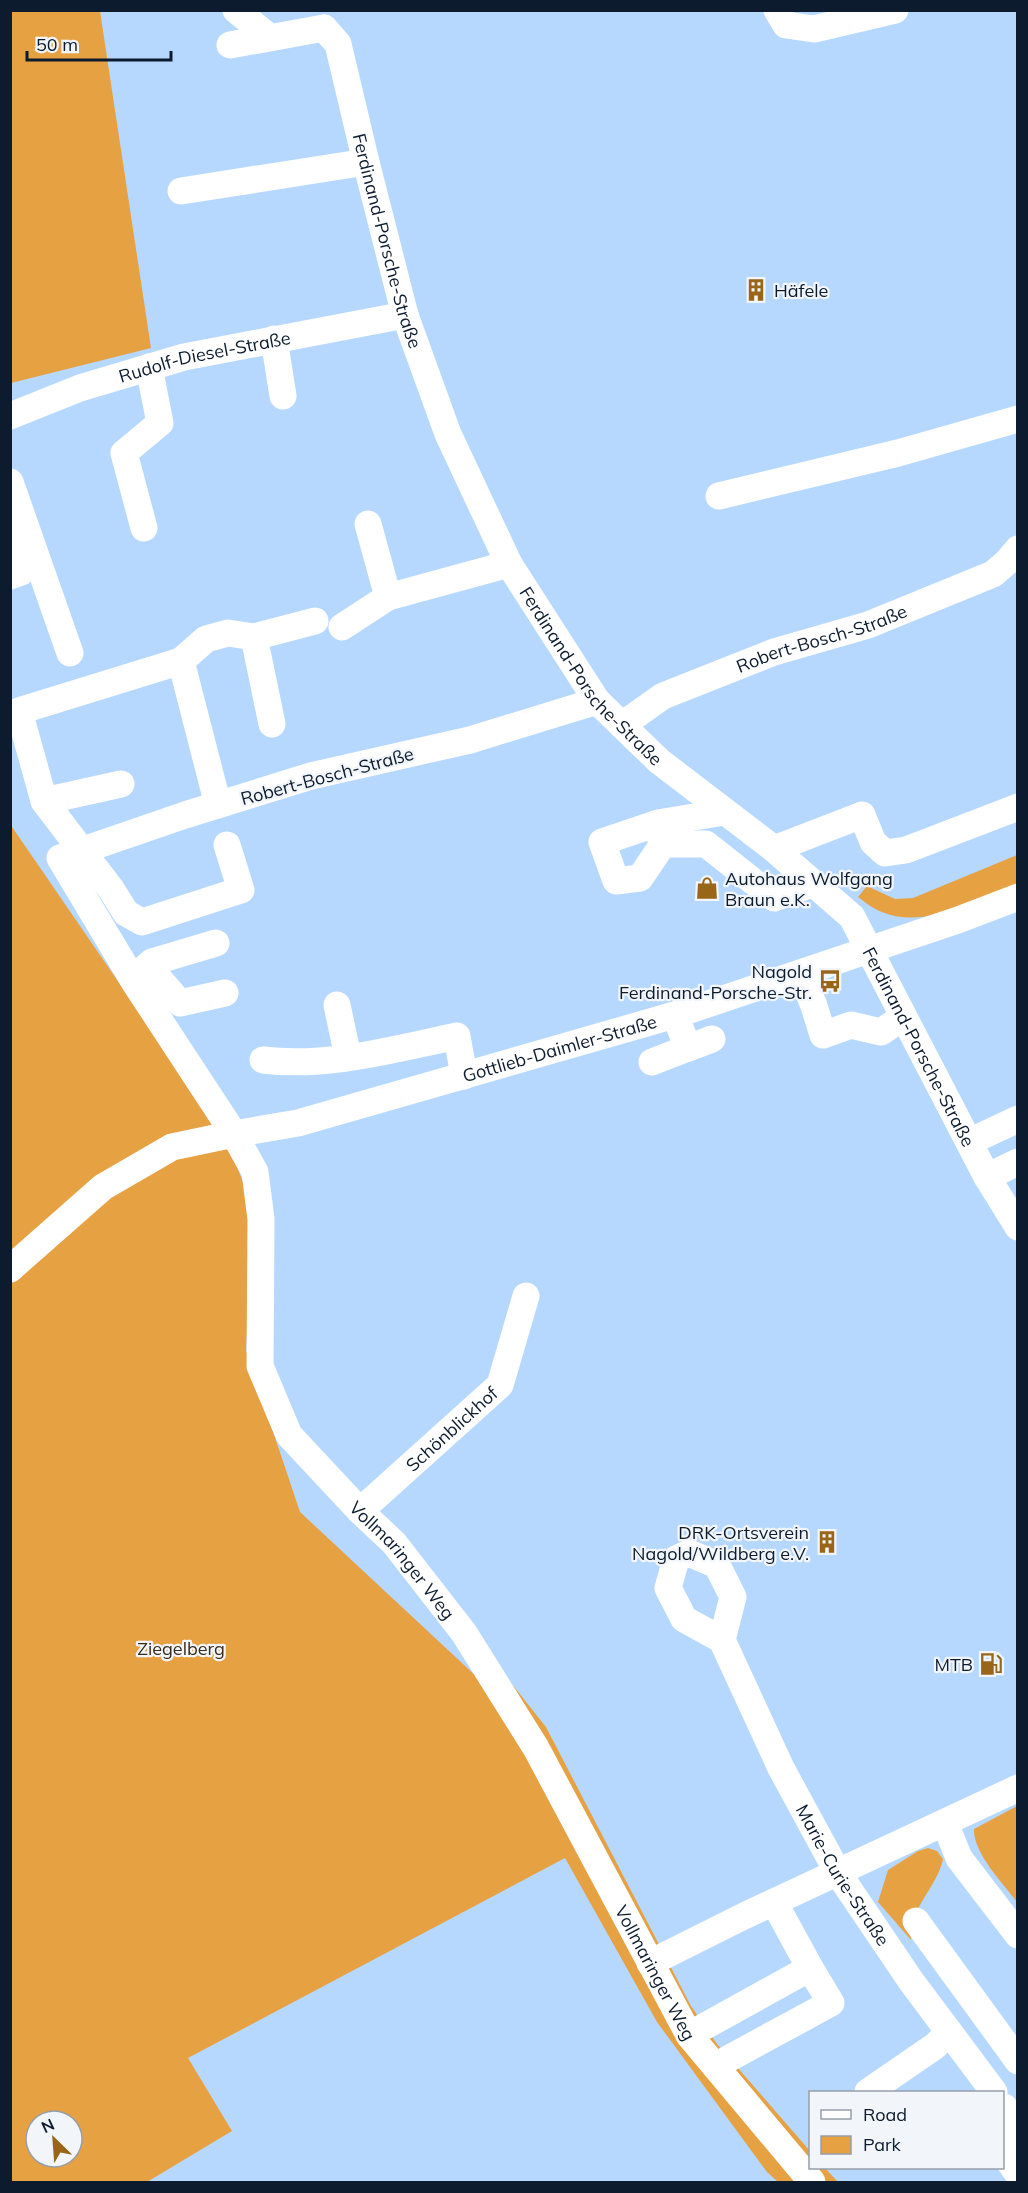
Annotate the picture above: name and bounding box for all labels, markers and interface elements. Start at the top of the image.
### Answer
scale bar [27,24,171,62]
text: 50 m [36,33,78,56]
street label: Ferdinand-Porsche-Straße [348,131,427,351]
building icon: Häfele [743,277,769,303]
place label: Häfele [774,279,828,302]
street label: Rudolf-Diesel-Straße [116,326,292,387]
street label: Ferdinand-Porsche-Straße [515,582,668,770]
street label: Robert-Bosch-Straße [733,599,910,677]
street label: Robert-Bosch-Straße [238,742,416,810]
place label: Autohaus Wolfgang Braun e.K. [725,867,893,911]
shop icon: Autohaus Wolfgang Braun e.K. [694,875,720,901]
street label: Ferdinand-Porsche-Straße [858,943,981,1150]
place label: Nagold Ferdinand-Porsche-Str. [619,960,812,1004]
bus stop icon: Nagold Ferdinand-Porsche-Str. [817,968,843,994]
street label: Gottlieb-Daimler-Straße [460,1009,659,1087]
street label: Schönblickhof [401,1381,503,1476]
street label: Vollmaringer Weg [345,1496,460,1624]
place label: DRK-Ortsverein Nagold/Wildberg e.V. [632,1521,809,1565]
building icon: DRK-Ortsverein Nagold/Wildberg e.V. [814,1529,840,1555]
park label: Ziegelberg [137,1637,225,1660]
fuel station icon: MTB [978,1651,1004,1677]
place label: MTB [934,1653,973,1676]
street label: Marie-Curie-Straße [791,1800,895,1950]
street label: Vollmaringer Weg [610,1901,701,2044]
legend [809,2091,1004,2169]
text: Road [863,2103,907,2126]
north arrow [24,2109,84,2169]
text: N [38,2114,57,2137]
text: Park [863,2133,902,2156]

